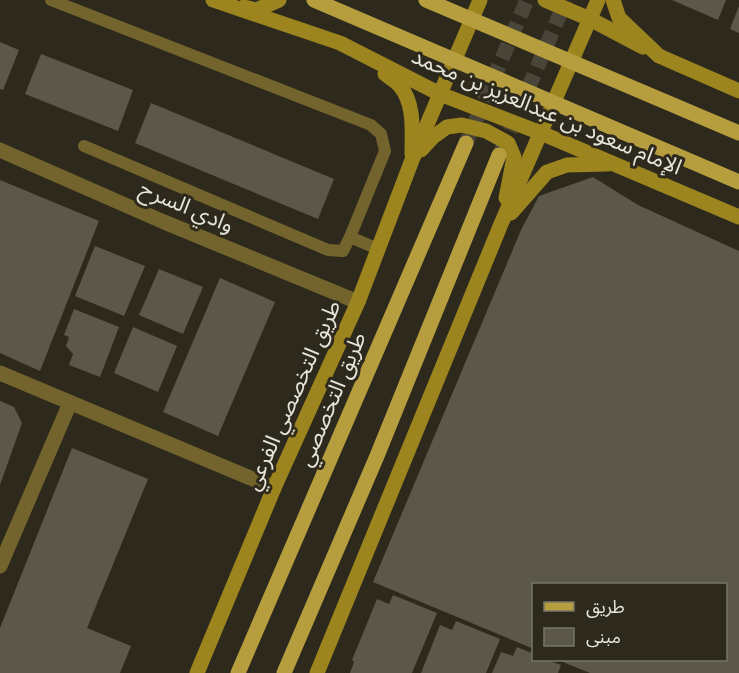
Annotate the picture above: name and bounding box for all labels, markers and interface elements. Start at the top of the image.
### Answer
street label: الإمام سعود بن عبدالعزيز بن محمد [407,41,686,183]
street label: وادي السرح [134,174,238,241]
street label: طريق التخصصي الفرعي [238,296,346,494]
street label: طريق التخصصي [291,328,371,470]
legend [532,583,727,661]
text: طريق [586,595,625,618]
text: مبنى [586,625,621,648]

